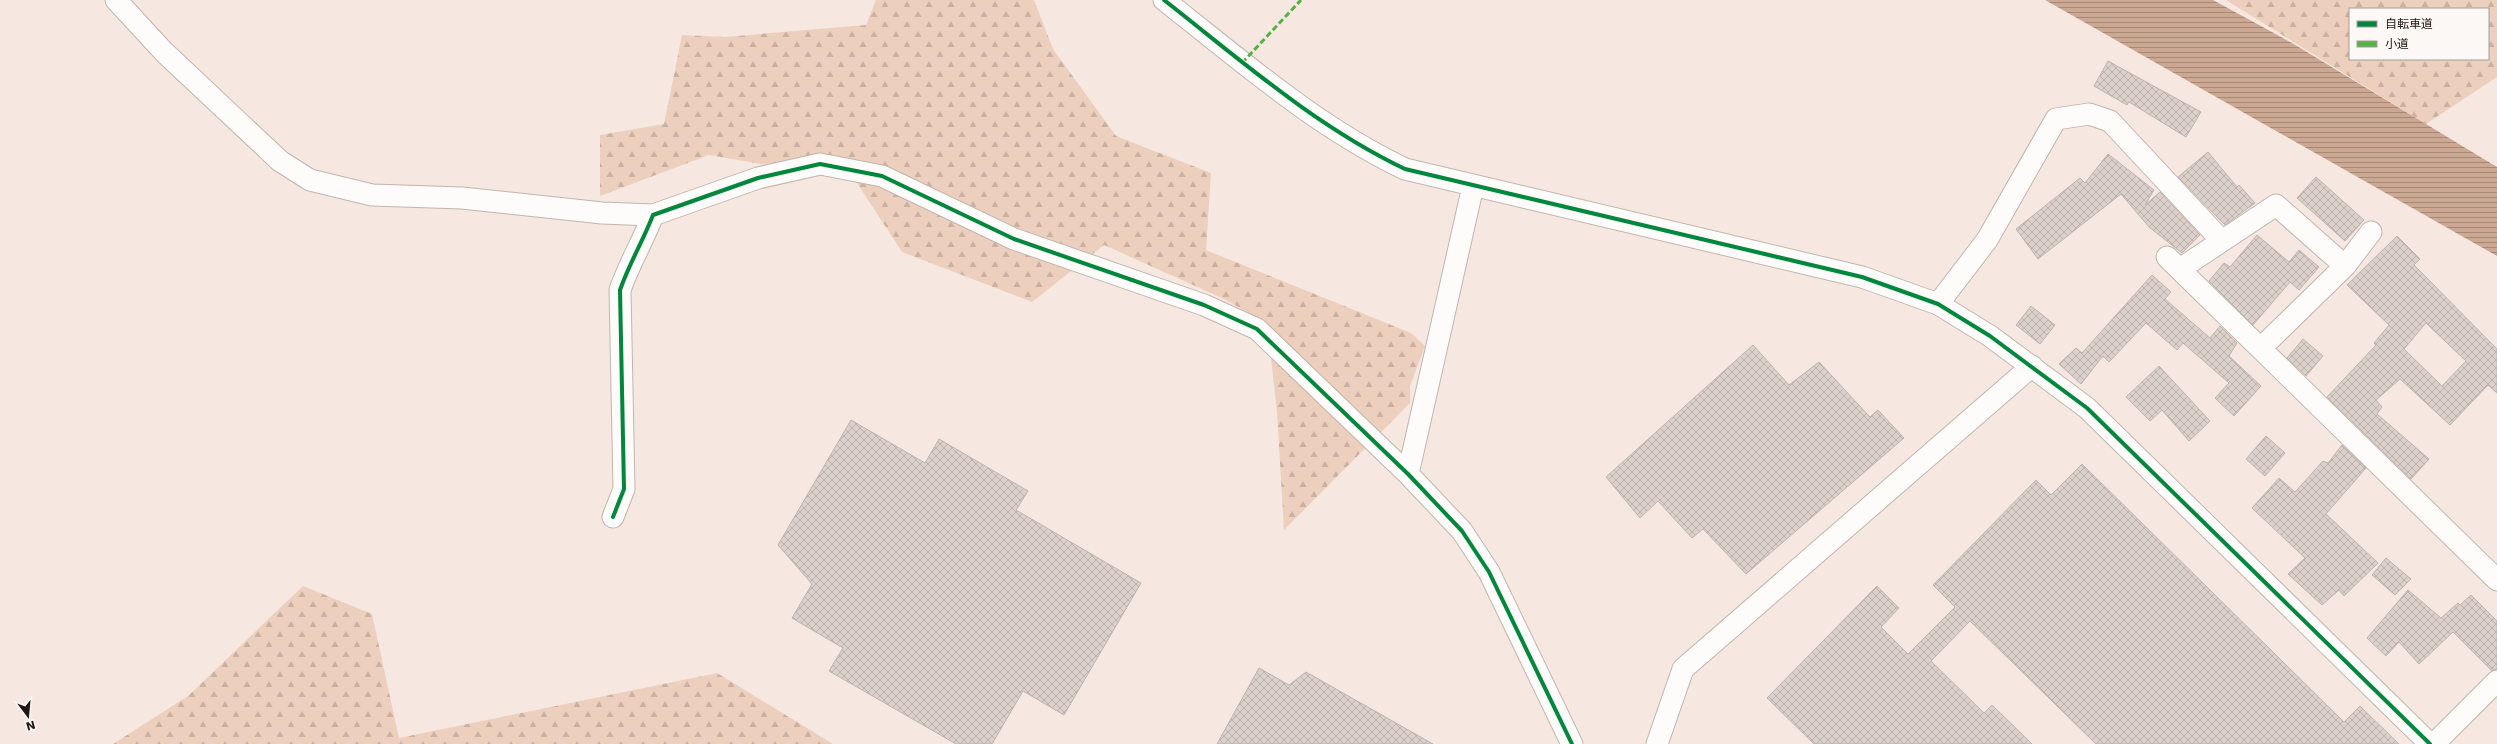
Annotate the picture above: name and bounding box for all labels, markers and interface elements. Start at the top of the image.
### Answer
legend [2349,8,2489,60]
text: 自転車道 [2385,17,2433,31]
text: 小道 [2385,37,2409,51]
north arrow [8,696,48,736]
text: N [24,718,37,733]

